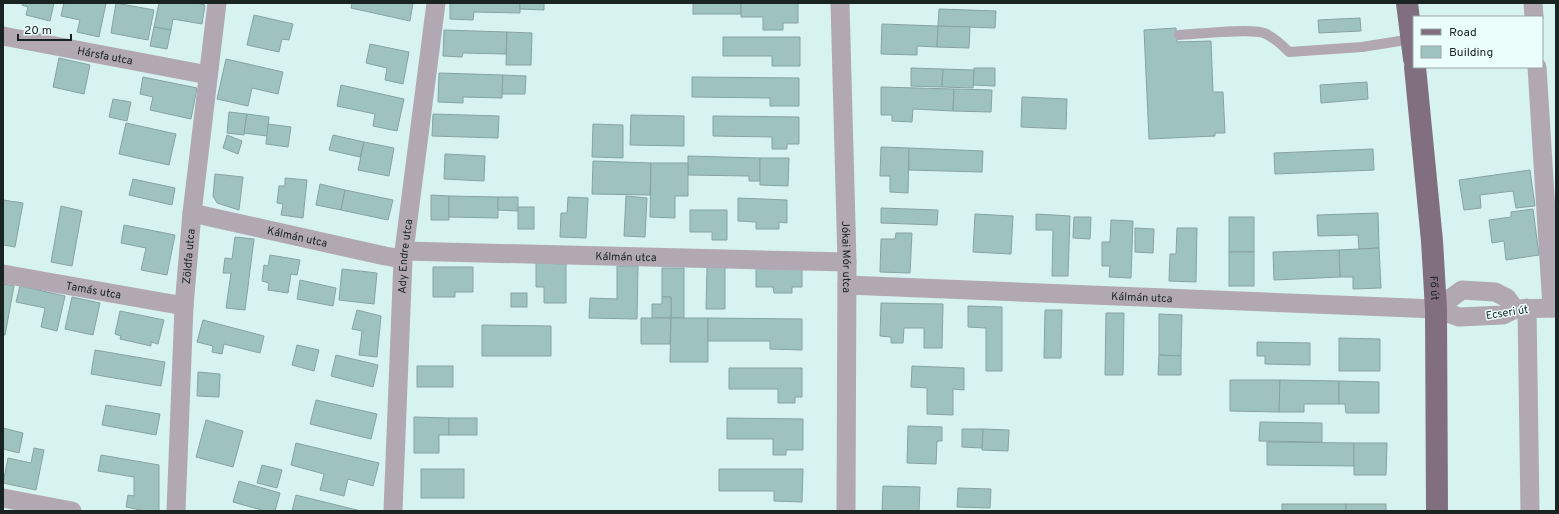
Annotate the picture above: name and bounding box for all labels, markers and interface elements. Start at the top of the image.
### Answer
scale bar [18,16,71,42]
legend [1413,16,1543,68]
text: 20 m [24,23,52,39]
text: Road [1449,25,1477,41]
street label: Hársfa utca [76,44,134,69]
text: Building [1449,45,1493,61]
street label: Ady Endre utca [396,218,416,294]
street label: Jókai Mór utca [838,221,853,293]
street label: Kálmán utca [266,224,329,251]
street label: Zöldfa utca [180,228,199,285]
street label: Kálmán utca [595,250,657,265]
street label: Fő út [1426,275,1441,301]
street label: Tamás utca [65,279,122,303]
street label: Kálmán utca [1111,290,1173,306]
street label: Ecseri út [1485,303,1529,323]

